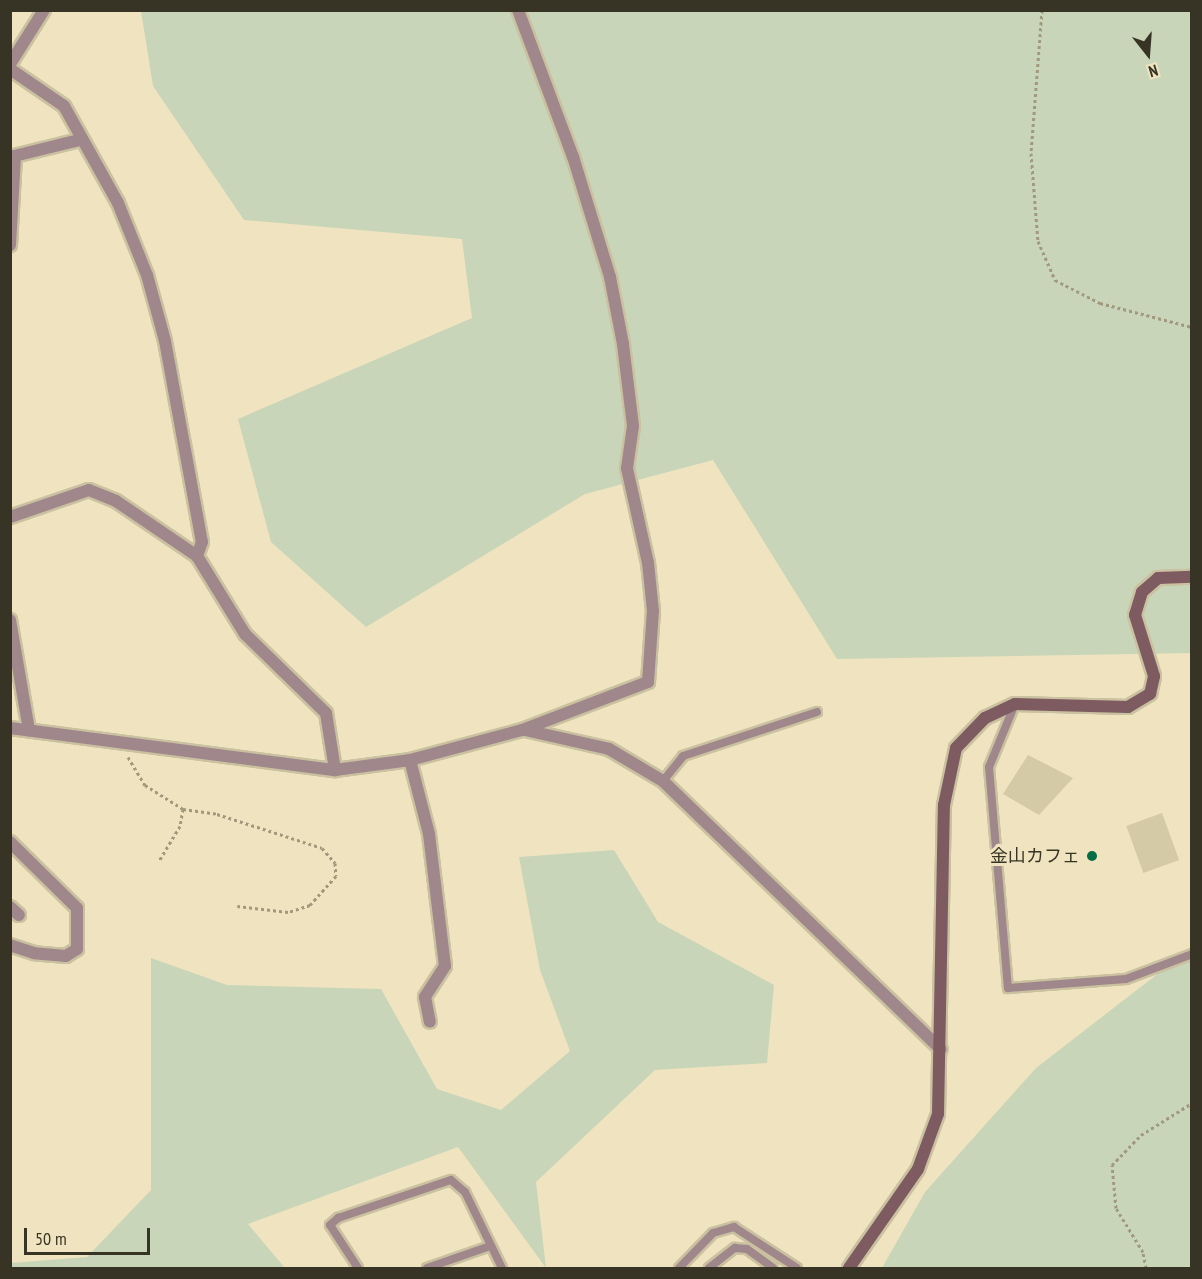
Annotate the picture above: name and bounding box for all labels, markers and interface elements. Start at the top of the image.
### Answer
north arrow [1118,24,1178,84]
text: N [1146,60,1160,82]
place label: 金山カフェ [990,845,1080,867]
marker: 金山カフェ [1085,849,1099,863]
scale bar [27,1216,153,1254]
text: 50 m [35,1227,67,1250]

